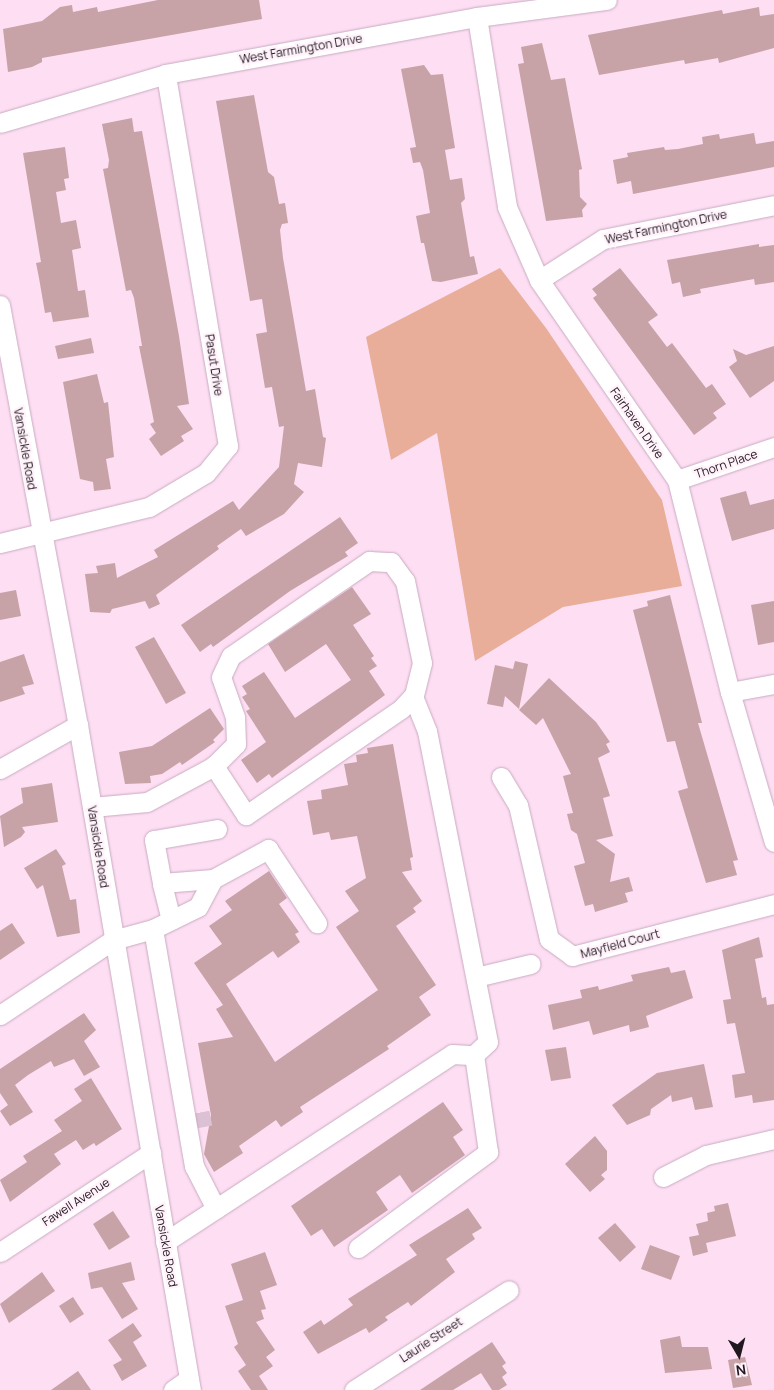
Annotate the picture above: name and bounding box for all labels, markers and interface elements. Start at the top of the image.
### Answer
street label: West Farmington Drive [239,31,363,67]
street label: West Farmington Drive [604,207,728,247]
street label: Pasut Drive [202,333,226,397]
street label: Fairhaven Drive [607,385,667,461]
street label: Vansickle Road [11,407,39,491]
street label: Thorn Place [693,447,759,481]
street label: Vansickle Road [84,805,112,889]
street label: Mayfield Court [579,927,661,961]
street label: Fawell Avenue [40,1175,112,1229]
street label: Vansickle Road [152,1204,180,1288]
street label: Laurie Street [397,1314,465,1366]
north arrow [714,1330,764,1380]
text: N [735,1360,747,1380]

